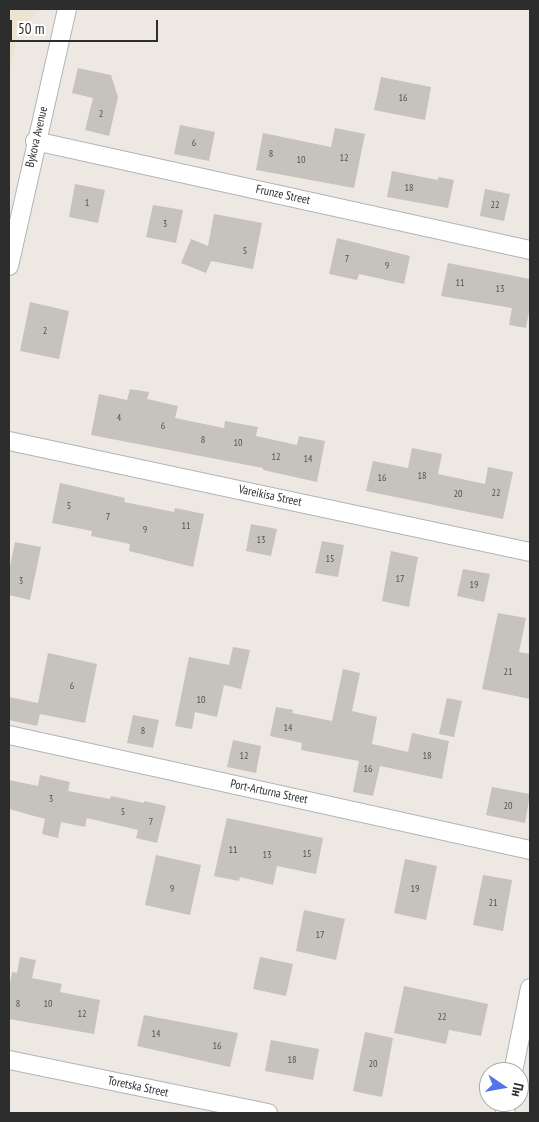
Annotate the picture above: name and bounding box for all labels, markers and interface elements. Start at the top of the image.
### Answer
scale bar [12,10,160,42]
text: 50 m [18,19,44,38]
house number: 16 [399,92,407,104]
street label: Bykova Avenue [23,105,51,169]
house number: 2 [99,108,103,120]
house number: 6 [192,137,196,149]
house number: 8 [269,148,273,160]
house number: 12 [340,152,348,164]
house number: 10 [297,154,305,166]
street label: Frunze Street [254,182,312,208]
house number: 18 [405,182,413,194]
house number: 1 [85,197,89,209]
house number: 22 [491,199,499,211]
house number: 3 [163,218,167,230]
house number: 5 [243,245,247,257]
house number: 7 [345,253,349,265]
house number: 9 [385,260,389,272]
house number: 11 [456,277,464,289]
house number: 13 [496,283,504,295]
house number: 2 [43,325,47,337]
house number: 4 [117,412,121,424]
house number: 6 [161,420,165,432]
house number: 8 [201,434,205,446]
house number: 10 [234,437,242,449]
house number: 12 [272,451,280,463]
house number: 14 [304,453,312,465]
house number: 18 [418,470,426,482]
house number: 16 [378,472,386,484]
street label: Vareikisa Street [237,482,303,510]
house number: 22 [492,487,500,499]
house number: 20 [454,488,462,500]
house number: 5 [67,500,71,512]
house number: 7 [106,511,110,523]
house number: 11 [182,520,190,532]
house number: 9 [143,524,147,536]
house number: 13 [257,534,265,546]
house number: 15 [326,553,334,565]
house number: 17 [396,573,404,585]
house number: 3 [19,575,23,587]
house number: 19 [470,579,478,591]
house number: 21 [504,666,512,678]
house number: 6 [70,680,74,692]
house number: 10 [197,694,205,706]
house number: 14 [284,722,292,734]
house number: 8 [141,725,145,737]
house number: 12 [240,750,248,762]
house number: 18 [423,750,431,762]
house number: 16 [364,763,372,775]
street label: Port-Arturna Street [229,777,309,807]
house number: 3 [49,793,53,805]
house number: 20 [504,800,512,812]
house number: 5 [121,806,125,818]
house number: 7 [149,816,153,828]
house number: 11 [229,844,237,856]
house number: 15 [303,848,311,860]
house number: 13 [263,849,271,861]
house number: 9 [170,883,174,895]
house number: 19 [411,883,419,895]
house number: 21 [489,897,497,909]
house number: 17 [316,929,324,941]
house number: 8 [16,998,20,1010]
house number: 10 [44,998,52,1010]
house number: 12 [78,1008,86,1020]
house number: 22 [438,1011,446,1023]
house number: 14 [152,1028,160,1040]
house number: 16 [213,1040,221,1052]
house number: 18 [288,1054,296,1066]
house number: 20 [369,1058,377,1070]
north arrow [479,1062,529,1112]
street label: Toretska Street [106,1074,170,1100]
text: Пн [507,1081,528,1098]

